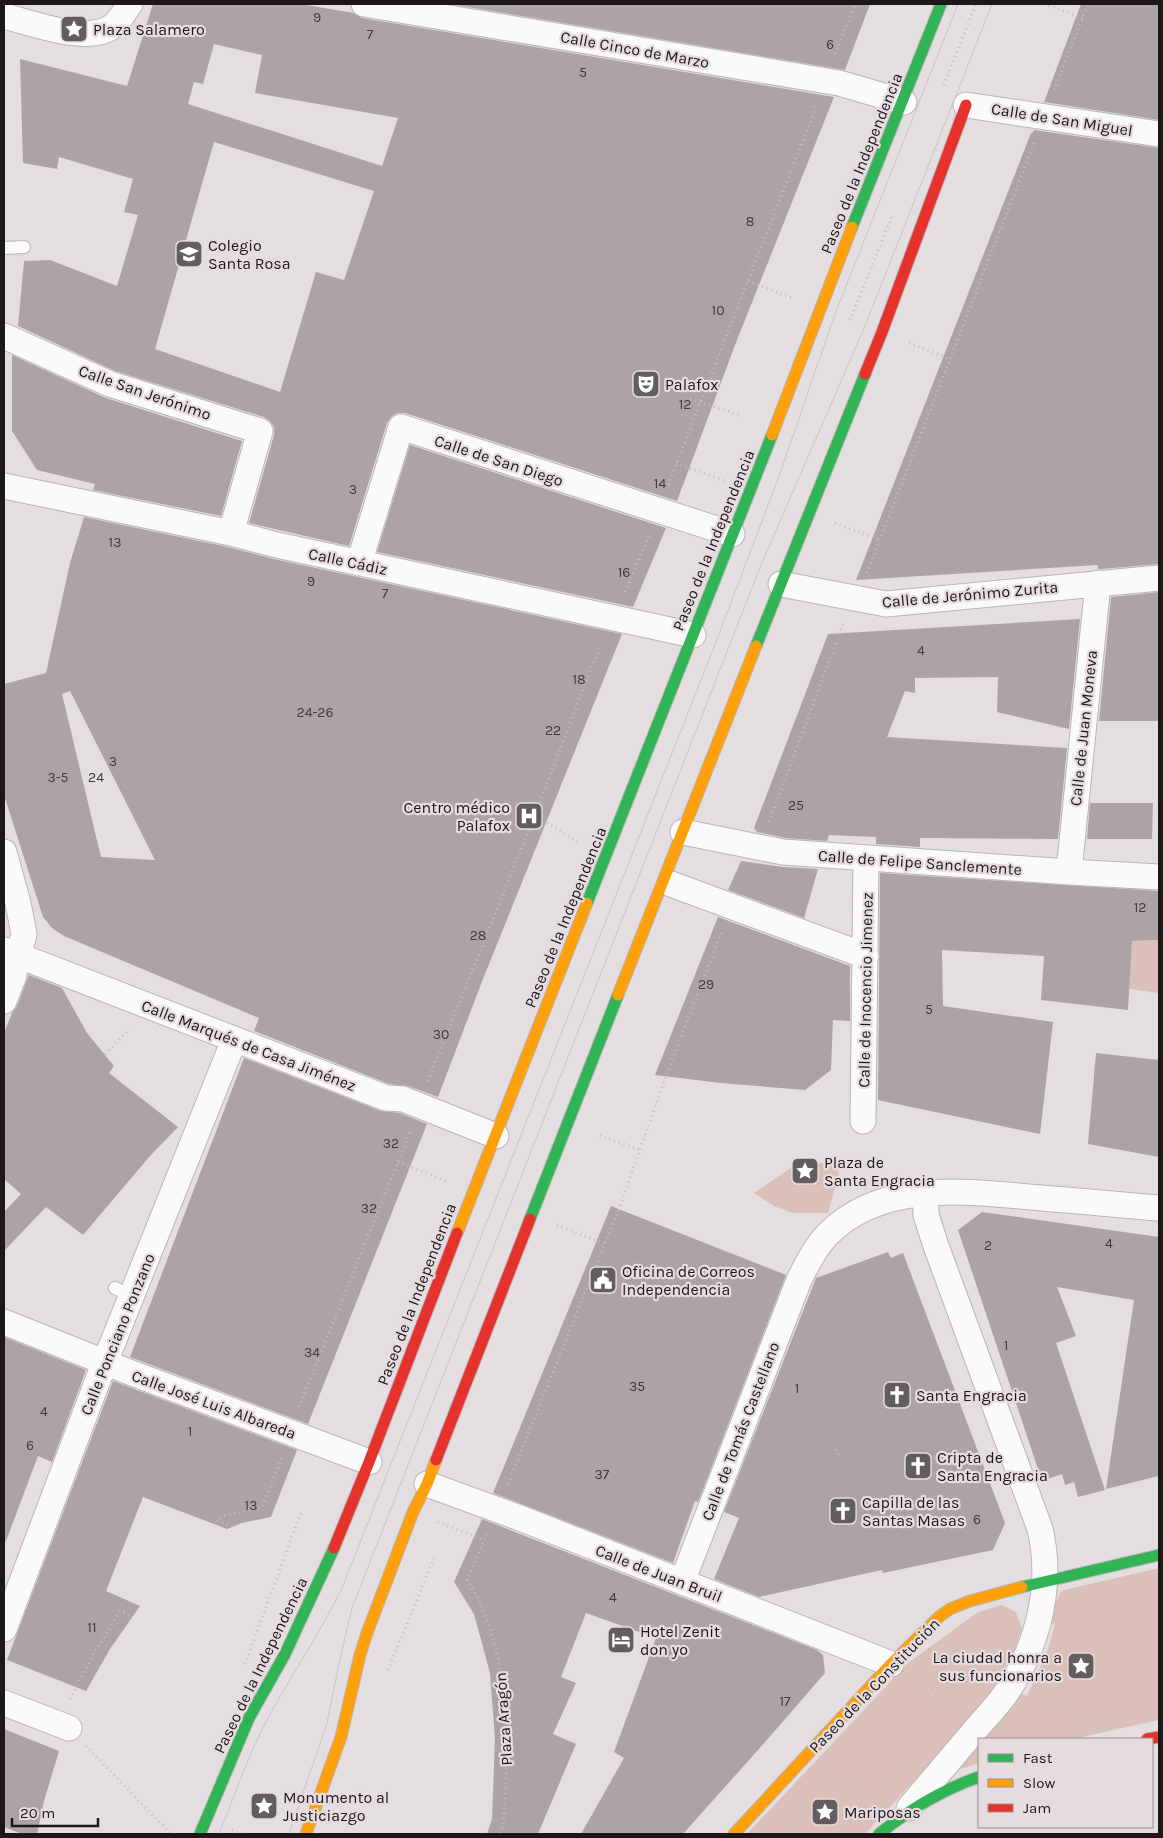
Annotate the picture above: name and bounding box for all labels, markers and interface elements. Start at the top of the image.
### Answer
house number: 9 [313,9,321,26]
place icon: Plaza Salamero [59,14,89,44]
place label: Plaza Salamero [93,20,205,39]
house number: 7 [367,26,374,43]
street label: Calle Cinco de Marzo [559,27,711,72]
house number: 6 [826,36,834,53]
house number: 5 [579,64,587,81]
street label: Paseo de la Independencia [816,70,907,257]
street label: Calle de San Miguel [990,99,1134,140]
house number: 8 [746,213,754,230]
place label: Colegio Santa Rosa [208,236,291,273]
school or university icon: Colegio Santa Rosa [174,239,204,269]
house number: 10 [712,302,724,319]
street label: Calle San Jerónimo [76,361,214,424]
theatre icon: Palafox [631,369,661,399]
place label: Palafox [665,375,718,394]
house number: 12 [679,396,691,413]
street label: Calle de San Diego [432,431,566,490]
street label: Paseo de la Independencia [668,447,759,634]
house number: 14 [654,475,666,492]
house number: 3 [349,481,357,498]
house number: 13 [109,534,121,551]
street label: Calle Cádiz [307,544,389,579]
house number: 16 [618,564,630,581]
house number: 9 [307,573,315,590]
street label: Calle de Jerónimo Zurita [881,577,1059,612]
house number: 7 [382,585,389,602]
house number: 4 [917,642,925,659]
street label: Calle de Juan Moneva [1066,649,1101,807]
house number: 18 [572,671,586,688]
house number: 24-26 [297,704,333,721]
house number: 22 [545,722,561,739]
house number: 3 [109,753,117,770]
house number: 3-5 [47,769,69,786]
house number: 24 [88,769,104,786]
house number: 25 [788,797,804,814]
place label: Centro médico Palafox [404,798,510,835]
hospital icon: Centro médico Palafox [514,801,544,831]
street label: Paseo de la Independencia [520,824,611,1011]
street label: Calle de Felipe Sanclemente [818,846,1022,879]
street label: Calle de Inocencio Jimenez [854,892,877,1088]
house number: 12 [1134,899,1146,916]
house number: 28 [470,927,486,944]
house number: 29 [698,976,714,993]
street label: Calle Marqués de Casa Jiménez [139,996,359,1095]
house number: 5 [925,1001,933,1018]
house number: 30 [433,1026,449,1043]
house number: 32 [383,1135,399,1152]
place label: Plaza de Santa Engracia [824,1153,935,1190]
place icon: Plaza de Santa Engracia [790,1156,820,1186]
house number: 32 [361,1200,377,1217]
street label: Paseo de la Independencia [373,1200,460,1388]
house number: 4 [1105,1235,1113,1252]
house number: 2 [984,1237,992,1254]
street label: Calle Ponciano Ponzano [76,1250,159,1418]
place label: Oficina de Correos Independencia [622,1262,755,1299]
public building icon: Oficina de Correos Independencia [588,1265,618,1295]
house number: 1 [1004,1337,1008,1354]
street label: Calle de Tomás Castellano [698,1339,783,1523]
house number: 34 [304,1344,320,1361]
street label: Calle José Luis Albareda [129,1366,299,1443]
house number: 35 [629,1378,645,1395]
house number: 1 [795,1380,799,1397]
church icon: Santa Engracia [882,1380,912,1410]
place label: Santa Engracia [916,1386,1027,1405]
house number: 4 [40,1403,48,1420]
house number: 1 [188,1423,192,1440]
house number: 6 [26,1437,34,1454]
place label: Cripta de Santa Engracia [937,1448,1048,1485]
church icon: Cripta de Santa Engracia [903,1451,933,1481]
house number: 37 [595,1466,610,1483]
place label: Capilla de las Santas Masas [862,1493,965,1530]
church icon: Capilla de las Santas Masas [828,1496,858,1526]
house number: 13 [245,1497,257,1514]
house number: 6 [973,1511,981,1528]
street label: Calle de Juan Bruil [593,1541,725,1606]
street label: Paseo de la Independencia [209,1574,311,1756]
house number: 4 [609,1589,617,1606]
street label: Paseo de la Constitución [805,1614,944,1757]
house number: 11 [87,1619,97,1636]
place label: Hotel Zenit don yo [640,1622,720,1659]
hotel icon: Hotel Zenit don yo [606,1625,636,1655]
place label: La ciudad honra a sus funcionarios [932,1648,1062,1685]
place icon: La ciudad honra a sus funcionarios [1066,1651,1096,1681]
street label: Plaza Aragón [491,1672,516,1766]
house number: 17 [779,1693,791,1710]
legend [978,1738,1153,1828]
text: Fast [1023,1749,1053,1767]
text: Slow [1023,1774,1055,1792]
place label: Monumento al Justiciazgo [283,1788,389,1825]
place icon: Monumento al Justiciazgo [249,1791,279,1821]
scale bar [12,1796,99,1828]
place icon: Mariposas [810,1797,840,1827]
text: Jam [1023,1799,1051,1817]
place label: Mariposas [844,1803,921,1822]
text: 20 m [20,1804,55,1822]

